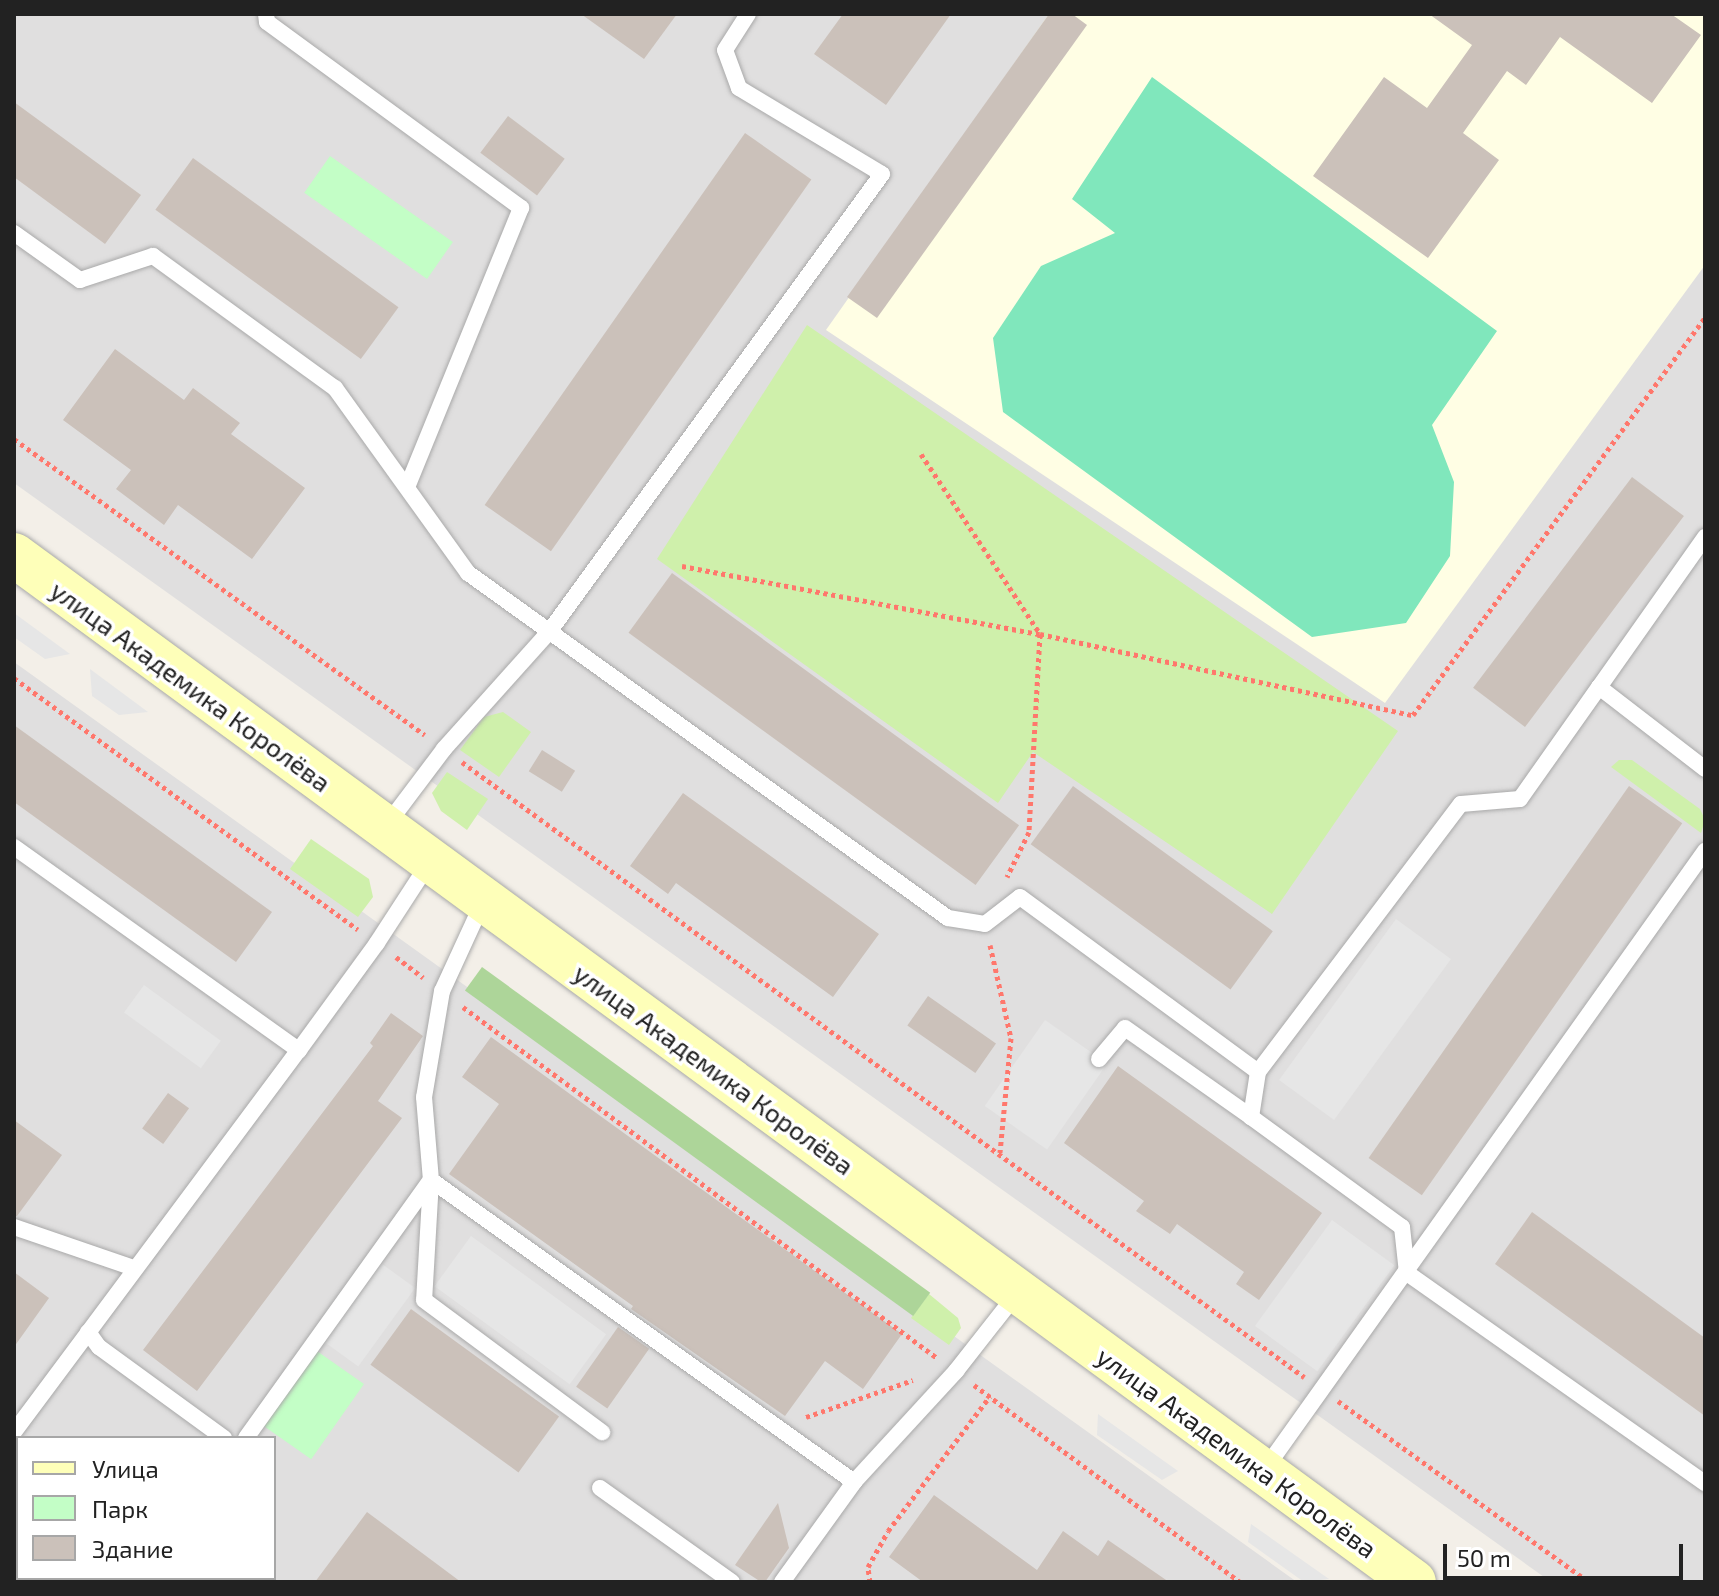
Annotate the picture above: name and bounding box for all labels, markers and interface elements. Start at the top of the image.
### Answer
street label: улица Академика Королёва [45,574,337,798]
street label: улица Академика Королёва [568,957,860,1181]
street label: улица Академика Королёва [1091,1340,1383,1564]
legend [16,1436,276,1580]
text: Улица [92,1454,159,1483]
text: Парк [92,1494,148,1523]
scale bar [1447,1528,1687,1578]
text: Здание [92,1534,174,1563]
text: 50 m [1457,1543,1511,1572]

